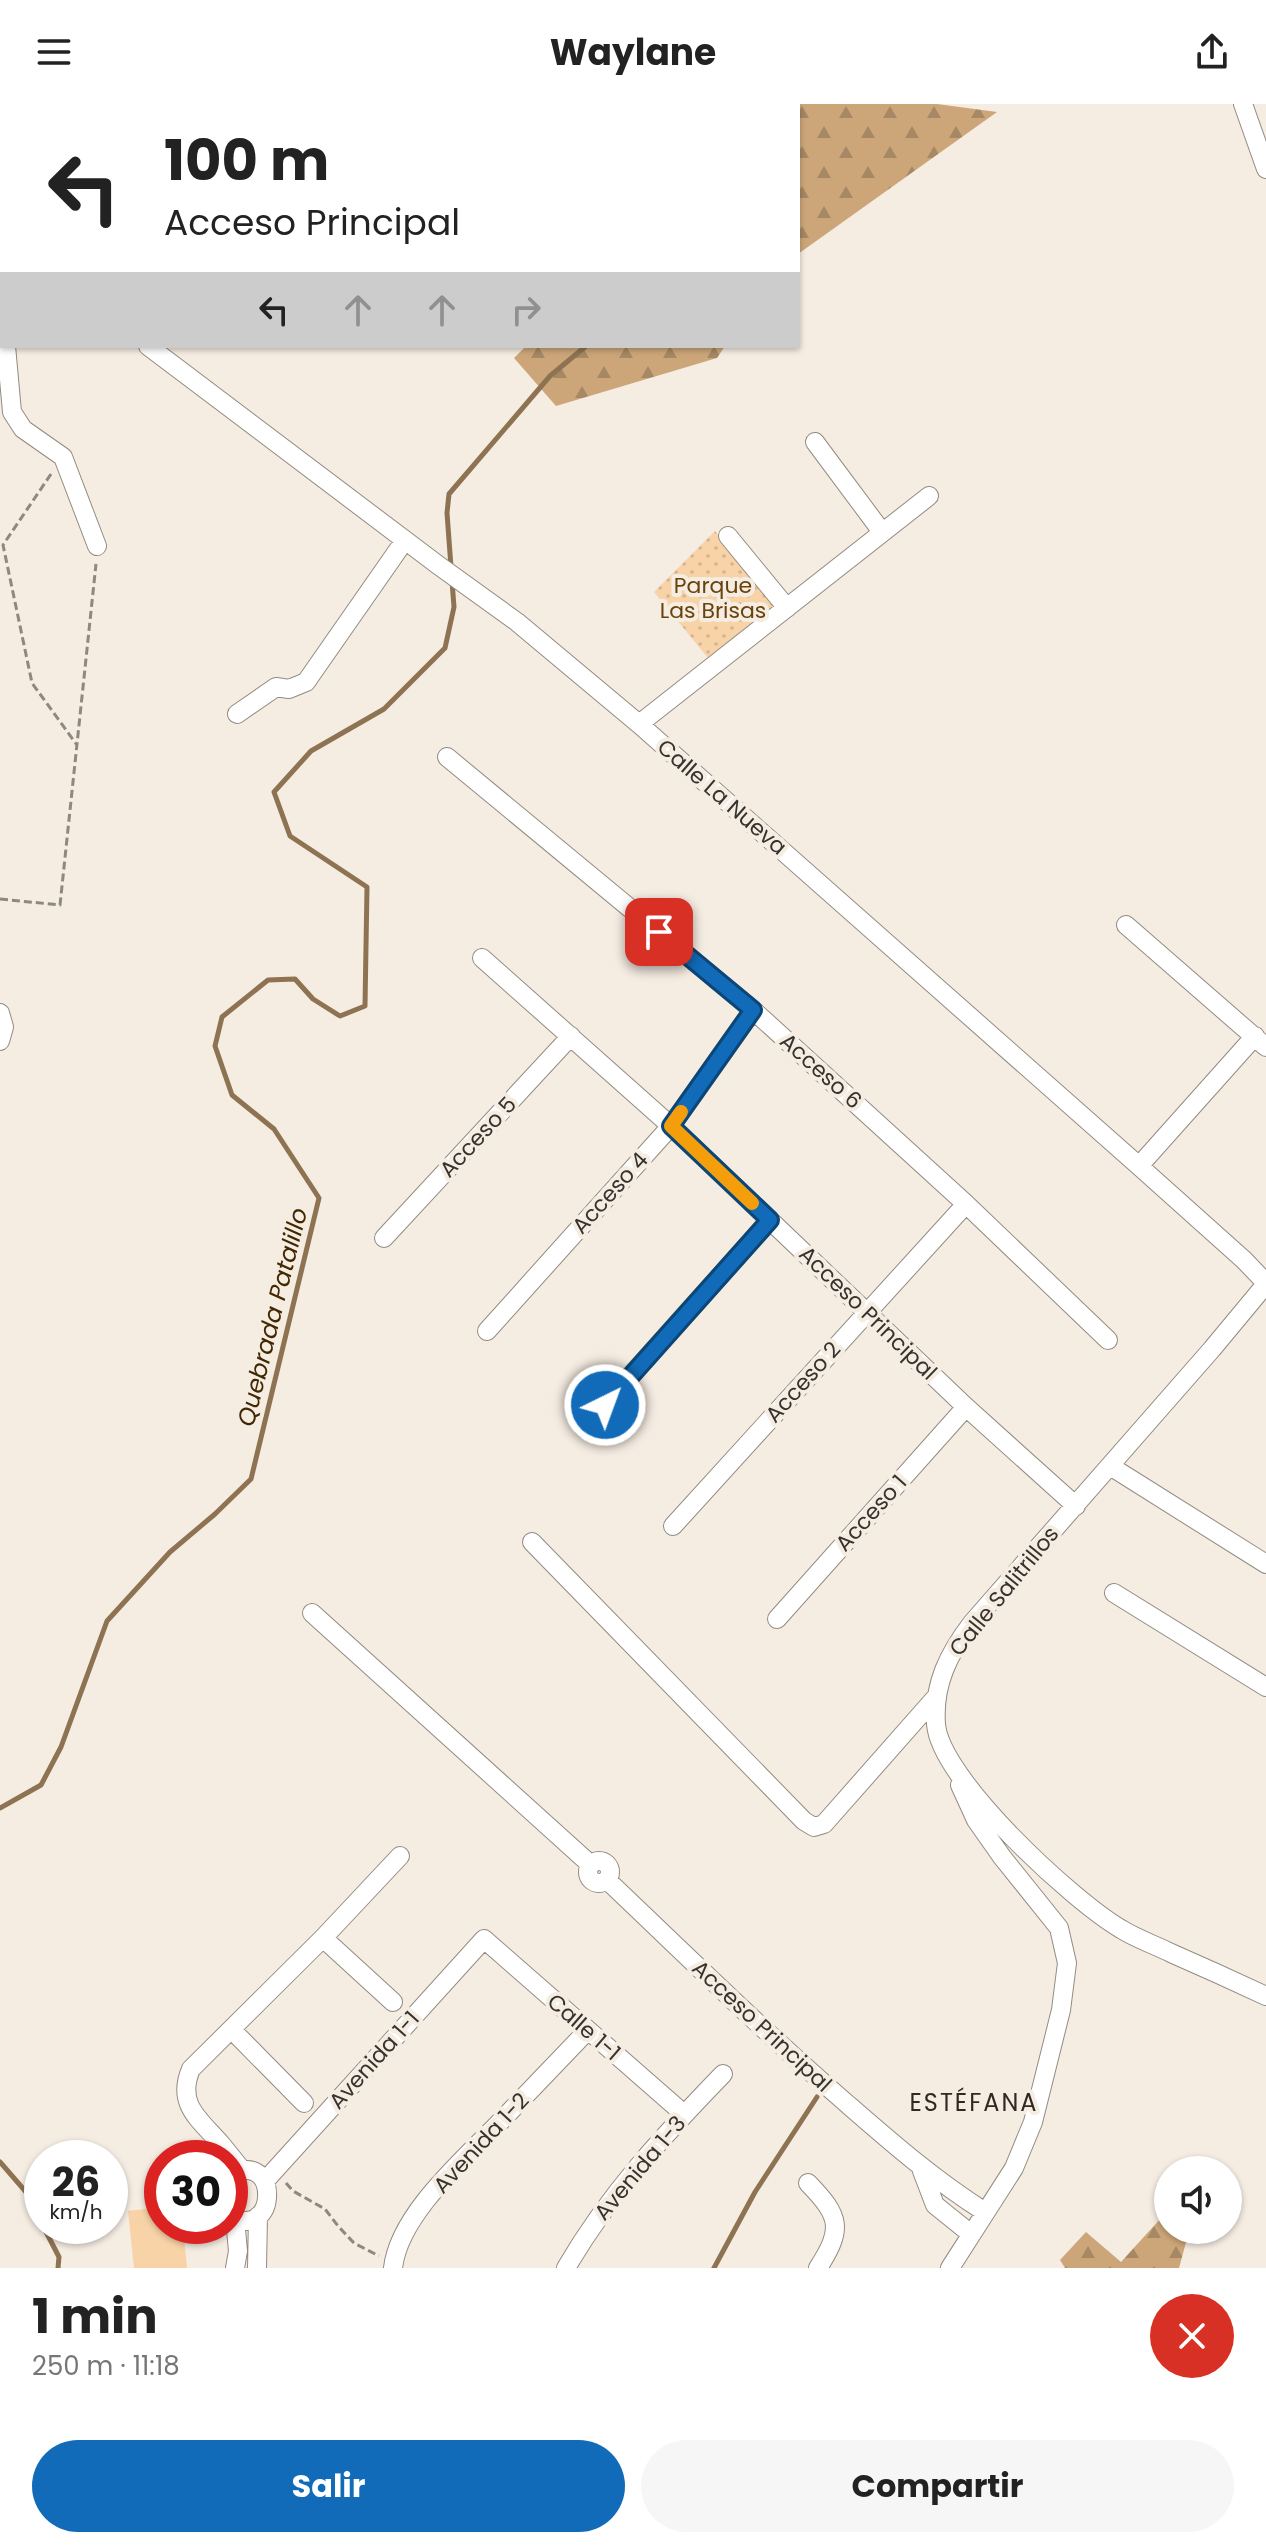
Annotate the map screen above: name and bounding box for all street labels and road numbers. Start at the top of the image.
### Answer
street label: Calle La Nueva [650,732,794,862]
street label: Acceso 6 [773,1026,869,1116]
street label: Acceso 5 [432,1090,524,1184]
street label: Acceso 4 [565,1145,655,1241]
street label: Acceso Principal [792,1239,944,1387]
street label: Acceso 2 [758,1335,848,1429]
street label: Acceso 1 [828,1468,914,1558]
street label: Calle Salitrillos [942,1520,1066,1662]
street label: Acceso Principal [685,1953,839,2099]
street label: Calle 1-1 [540,1986,628,2068]
street label: Avenida 1-1 [322,2004,426,2116]
street label: Avenida 1-2 [426,2086,536,2200]
street label: Avenida 1-3 [587,2109,693,2227]

